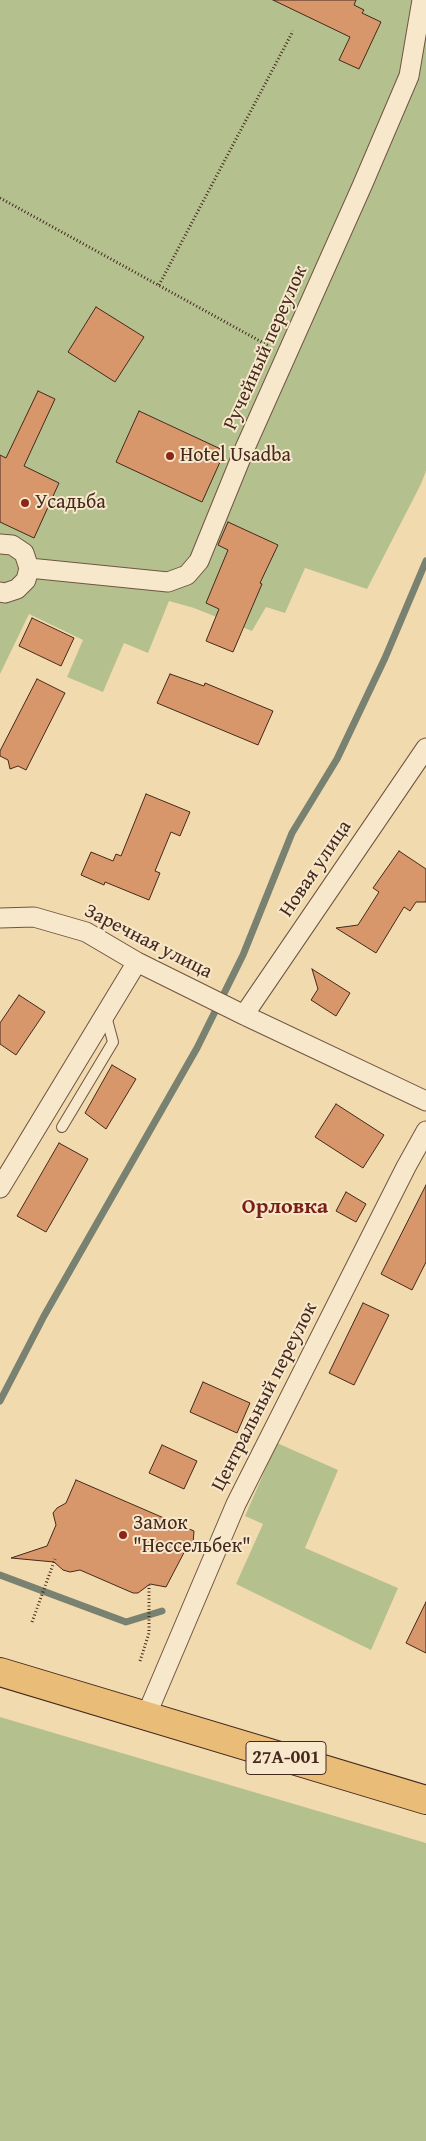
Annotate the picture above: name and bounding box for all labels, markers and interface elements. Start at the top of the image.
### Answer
street label: Ручейный переулок [219,262,313,434]
place label: Hotel Usadba [180,444,291,468]
marker: Hotel Usadba [164,450,176,462]
place label: Усадьба [35,491,106,515]
marker: Усадьба [19,497,31,509]
street label: Новая улица [275,816,357,922]
street label: Заречная улица [80,899,216,985]
district label: Орловка [242,1194,328,1220]
street label: Центральный переулок [207,1298,323,1496]
place label: Замок "Нессельбек" [133,1512,251,1559]
marker: Замок "Нессельбек" [117,1529,129,1541]
road number: 27А-001 [246,1742,326,1775]

